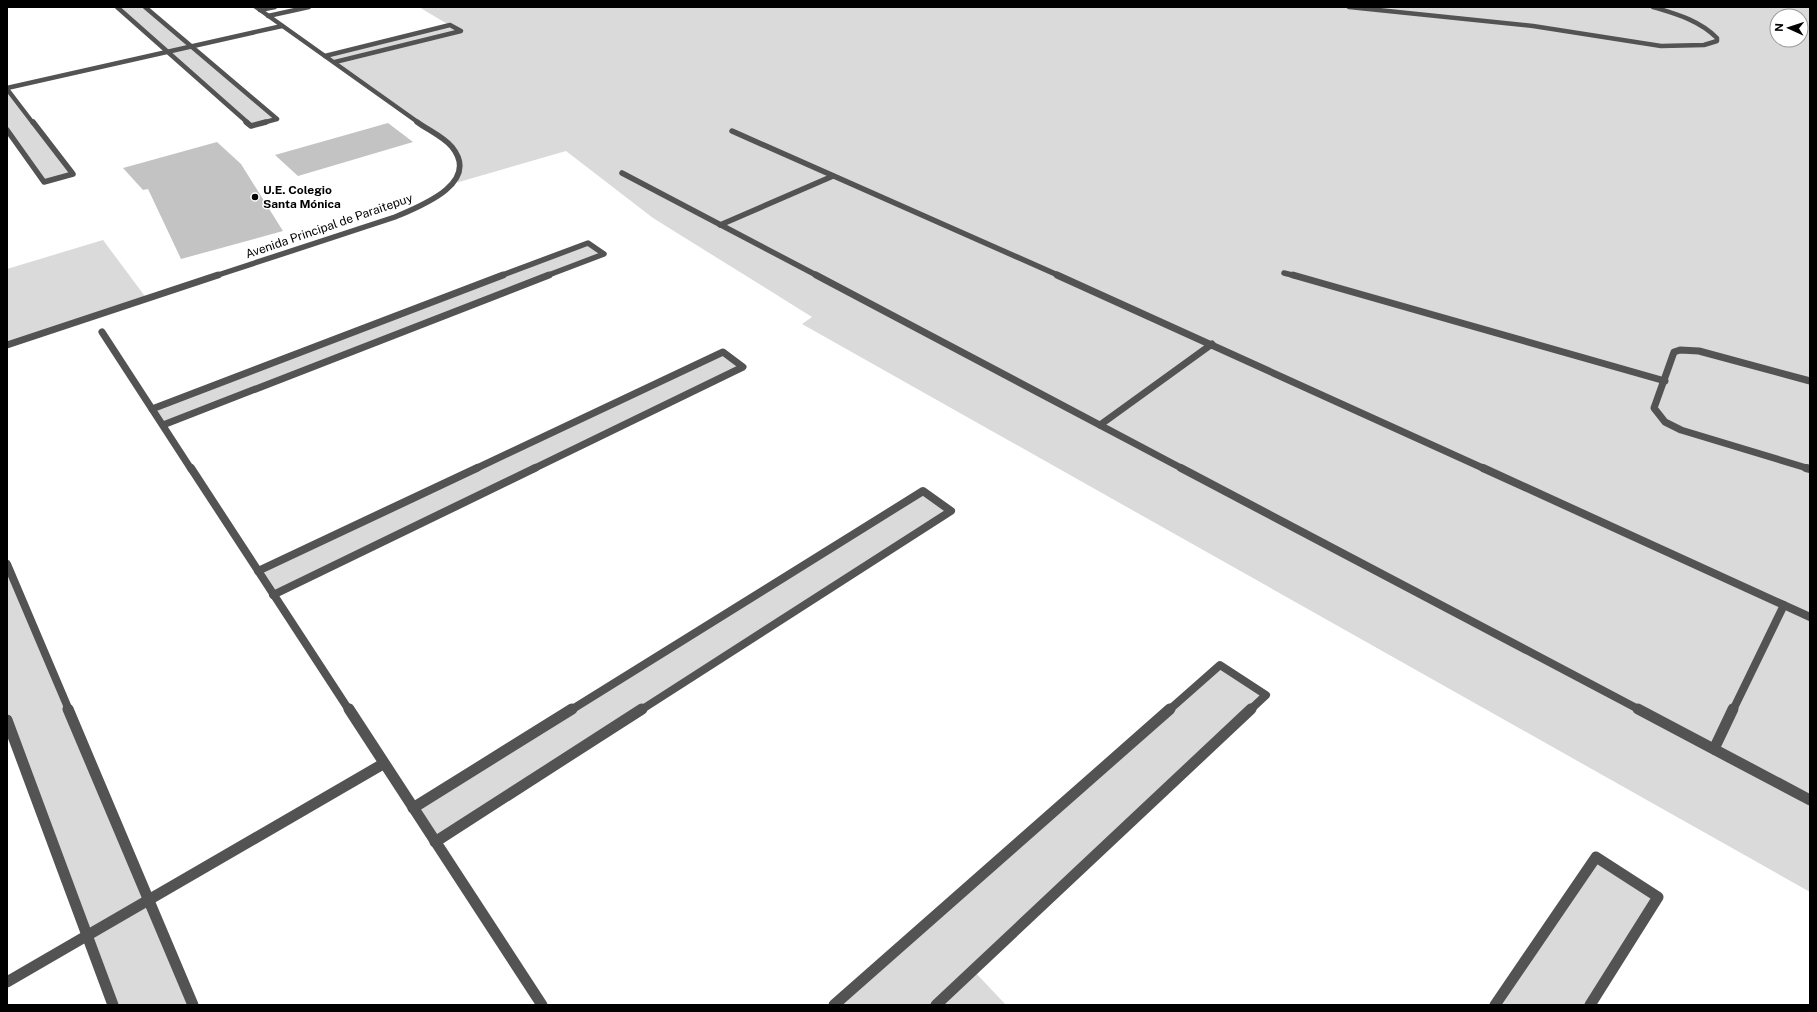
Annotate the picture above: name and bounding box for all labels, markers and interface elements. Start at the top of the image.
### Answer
north arrow [1769,8,1809,48]
text: N [1773,23,1785,32]
place label: U.E. Colegio Santa Mónica [263,183,341,211]
street label: Avenida Principal de Paraitepuy [244,191,415,261]
marker: U.E. Colegio Santa Mónica [250,192,260,202]

